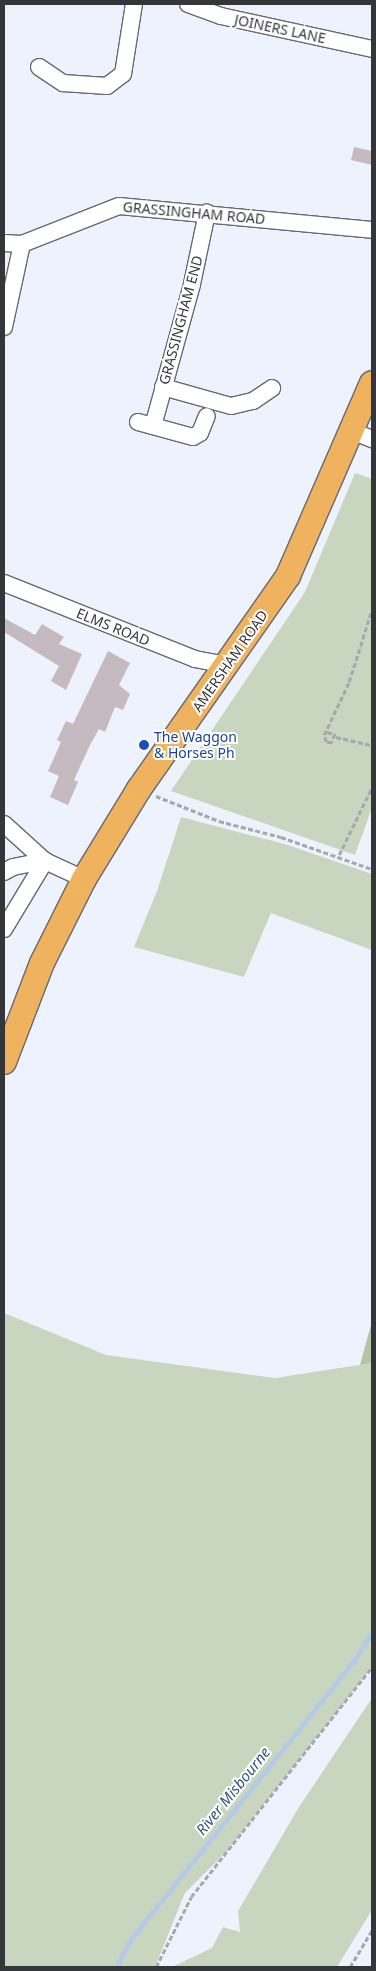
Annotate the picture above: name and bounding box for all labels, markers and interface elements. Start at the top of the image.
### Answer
street label: JOINERS LANE [233,11,327,47]
street label: GRASSINGHAM ROAD [122,198,266,228]
street label: GRASSINGHAM END [156,254,206,386]
street label: ELMS ROAD [74,605,152,649]
street label: AMERSHAM ROAD [189,607,271,715]
place label: The Waggon & Horses Ph [154,729,237,762]
marker: The Waggon & Horses Ph [138,739,150,751]
water label: River Misbourne [192,1743,274,1839]

